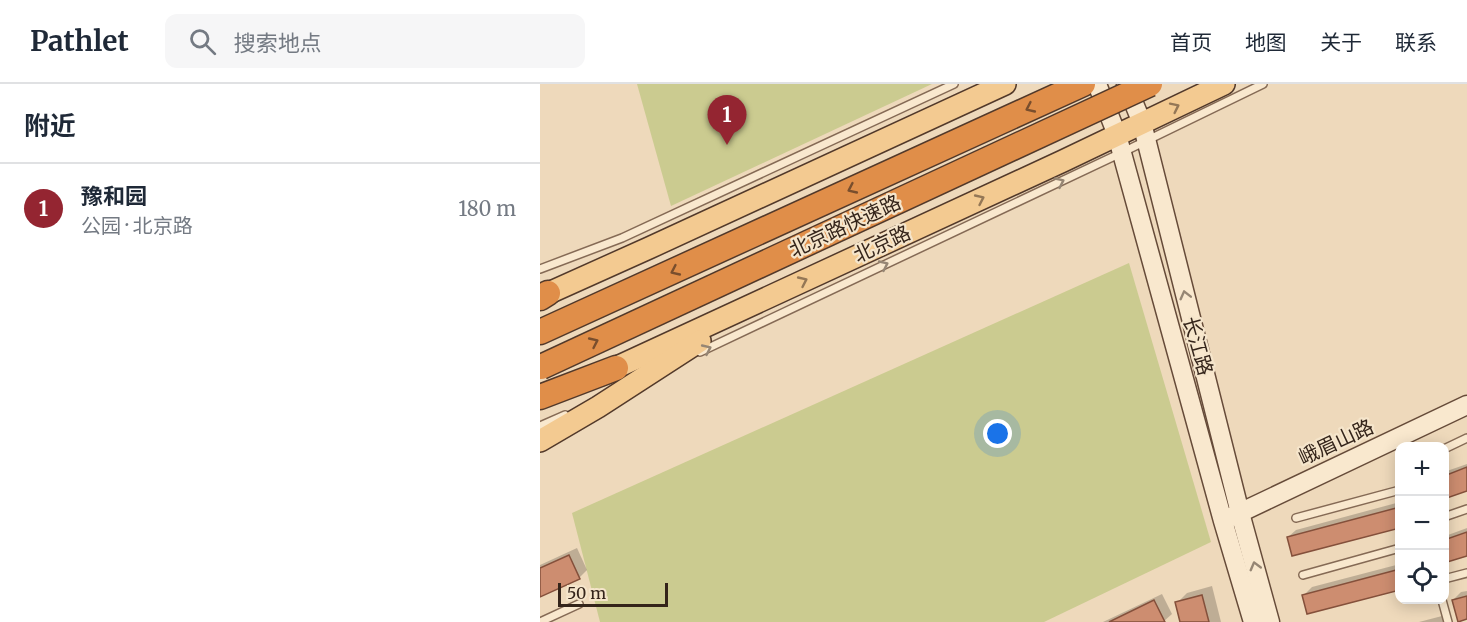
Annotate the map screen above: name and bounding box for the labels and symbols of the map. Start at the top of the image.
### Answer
pin: 1 [708,95,747,145]
one-way arrow [1025,101,1036,113]
one-way arrow [1169,103,1180,115]
one-way arrow [1053,177,1064,189]
one-way arrow [848,182,859,194]
street label: 北京路快速路 [786,190,904,262]
one-way arrow [973,195,984,207]
street label: 北京路 [850,220,914,268]
one-way arrow [877,261,888,273]
one-way arrow [671,263,682,275]
one-way arrow [796,277,807,289]
one-way arrow [1180,291,1192,301]
street label: 长江路 [1178,314,1219,378]
one-way arrow [588,337,599,349]
one-way arrow [701,344,712,356]
street label: 峨眉山路 [1294,413,1377,470]
your location [983,419,1012,448]
one-way arrow [1249,561,1262,571]
scale bar [558,580,668,608]

